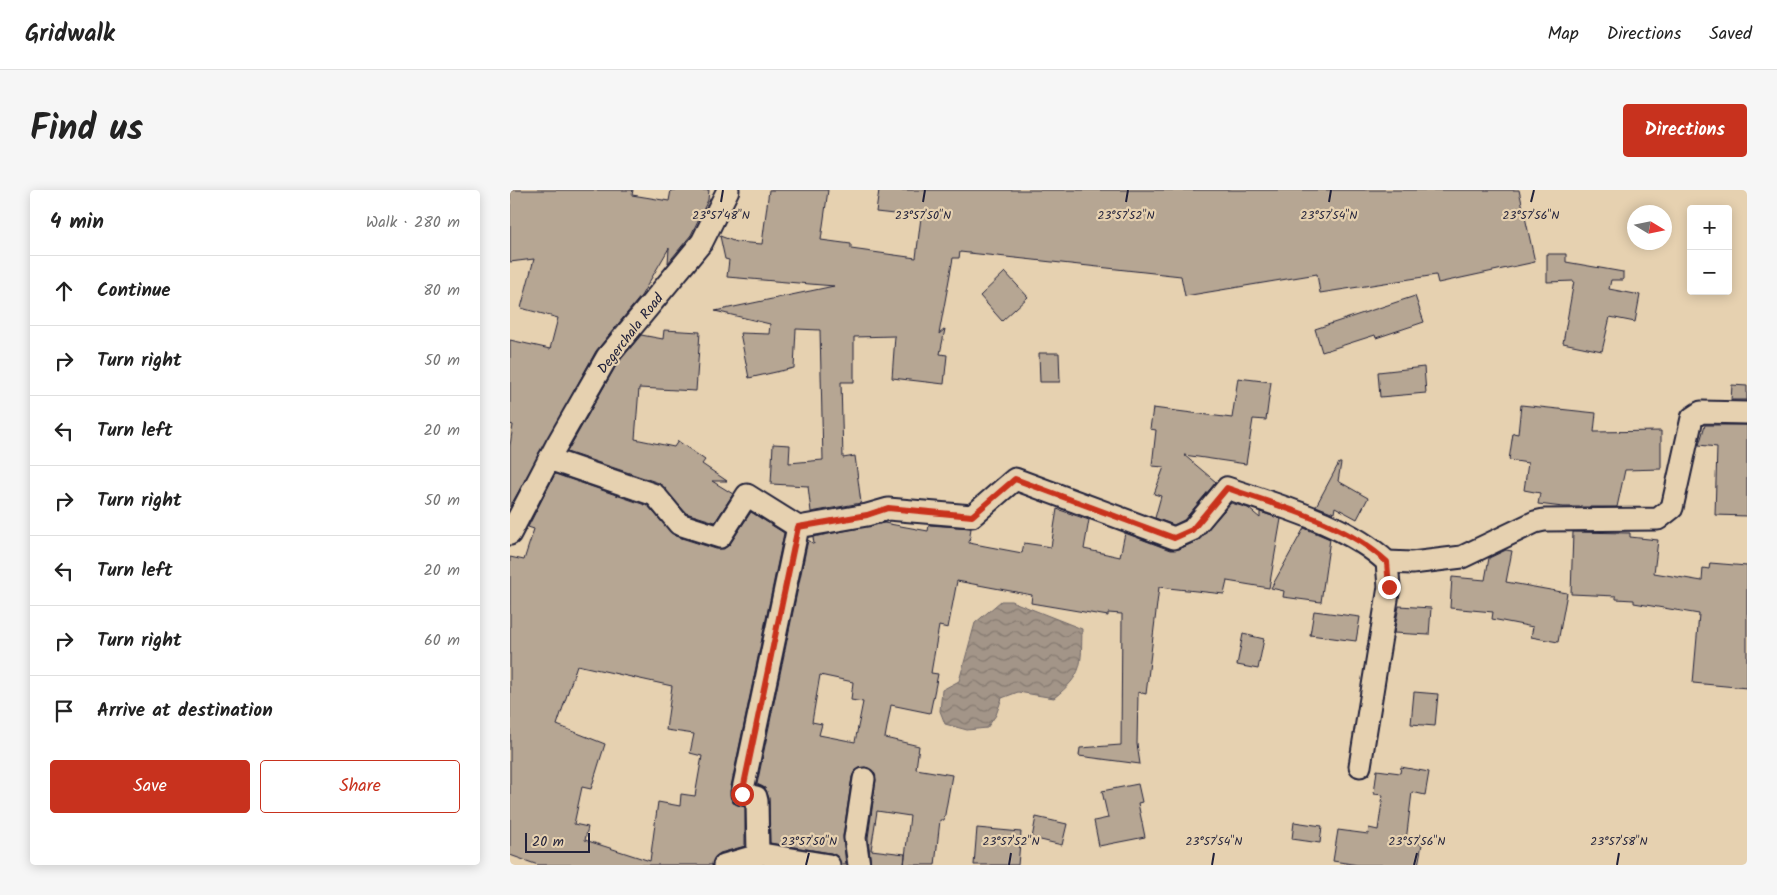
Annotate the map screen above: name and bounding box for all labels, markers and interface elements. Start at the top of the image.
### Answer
text: Gridwalk [25,15,115,54]
text: Map [1547,20,1579,49]
text: Directions [1607,20,1681,49]
text: Saved [1709,20,1752,49]
text: Find us [30,102,143,158]
button: Directions [1623,104,1747,157]
north arrow [1627,205,1672,250]
map controls [1687,205,1732,295]
button: + [1687,205,1732,250]
text: 4 min [50,206,104,239]
text: 23°57'48"N [692,206,750,225]
text: 23°57'50"N [895,206,951,225]
text: 23°57'52"N [1097,206,1155,225]
text: 23°57'54"N [1301,206,1357,225]
text: 23°57'56"N [1503,206,1559,225]
text: Walk · 280 m [366,210,460,235]
button: − [1687,250,1732,295]
text: Continue [97,276,170,306]
icon: ahead [50,277,78,305]
text: 80 m [423,278,460,303]
street label: Degerchala Road [592,288,670,379]
text: Turn right [97,346,182,376]
icon: right [50,347,78,375]
text: 50 m [424,348,460,373]
text: Turn left [97,416,172,446]
icon: left [50,417,78,445]
text: 20 m [424,418,460,443]
text: Turn right [97,486,182,516]
icon: right [50,487,78,515]
text: 50 m [424,488,460,513]
text: Turn left [97,556,172,586]
icon: left [50,557,78,585]
text: 20 m [424,558,460,583]
route end [1378,576,1401,599]
text: Turn right [97,626,182,656]
icon: right [50,627,78,655]
text: 60 m [424,628,460,653]
text: Arrive at destination [97,696,273,726]
icon: arrive [50,697,78,725]
button: Save [50,760,250,813]
button: Share [260,760,460,813]
route start [731,783,754,806]
scale bar [525,830,590,853]
text: 20 m [532,831,564,853]
text: 23°57'50"N [781,832,837,851]
text: 23°57'52"N [982,832,1040,851]
text: 23°57'54"N [1186,832,1242,851]
text: 23°57'56"N [1389,832,1445,851]
text: 23°57'58"N [1590,832,1648,851]

